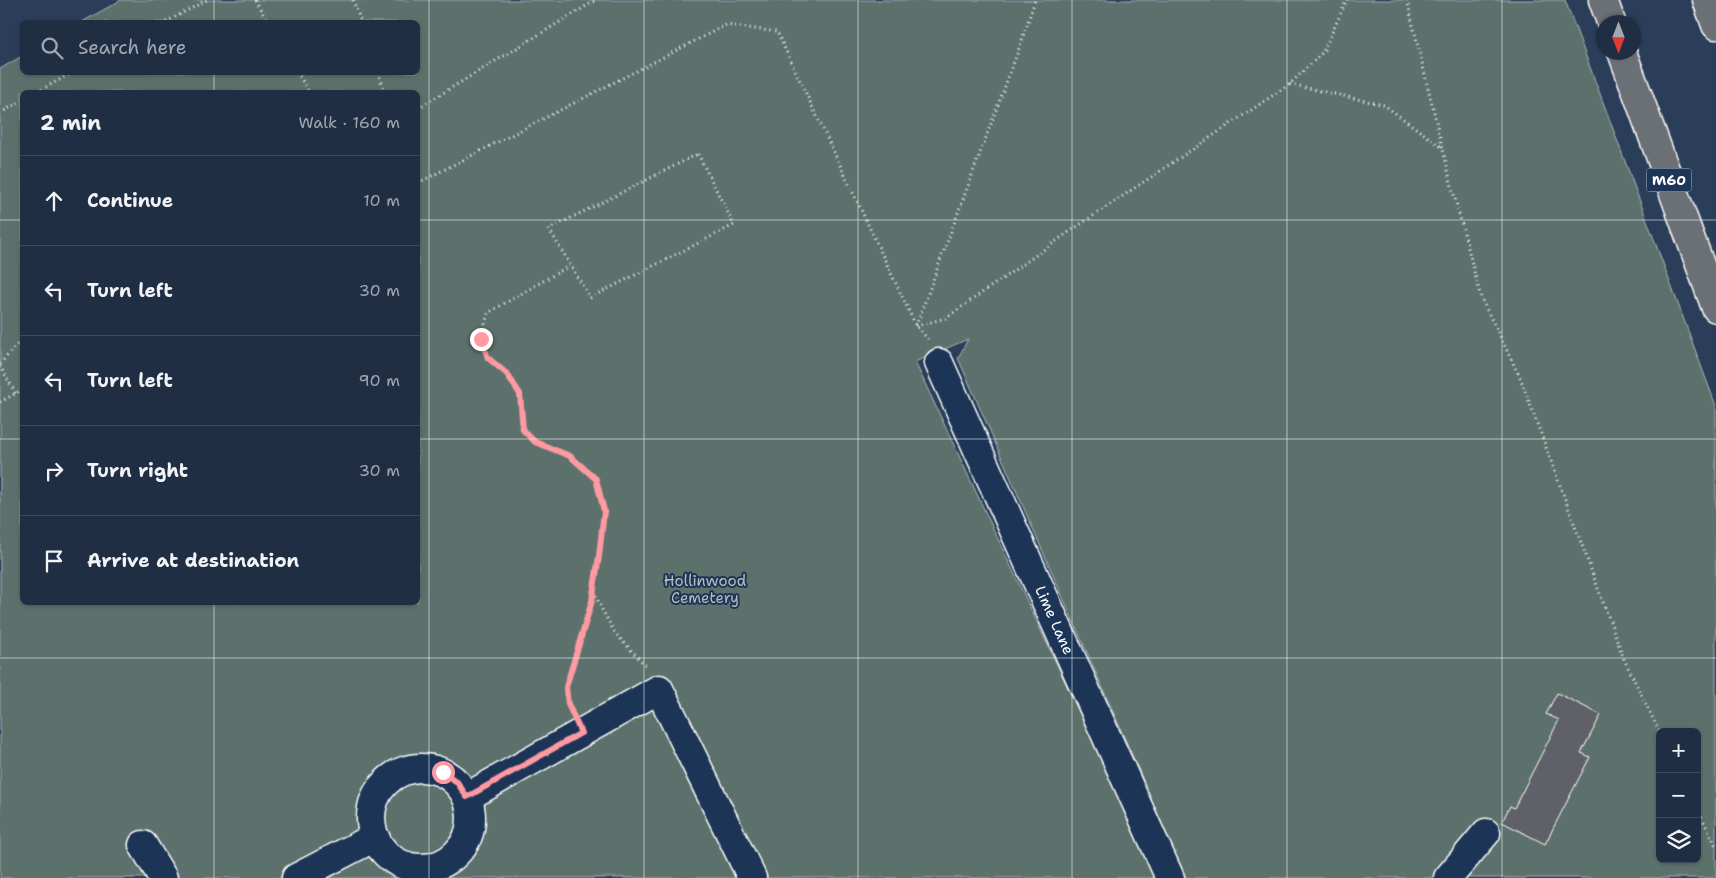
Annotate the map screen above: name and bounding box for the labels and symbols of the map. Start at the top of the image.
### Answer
north arrow [1596,15,1641,60]
road number: M60 [1646,168,1692,192]
route end [470,328,493,351]
park label: Hollinwood Cemetery [664,571,747,608]
street label: Lime Lane [1030,583,1079,658]
route start [432,761,455,784]

